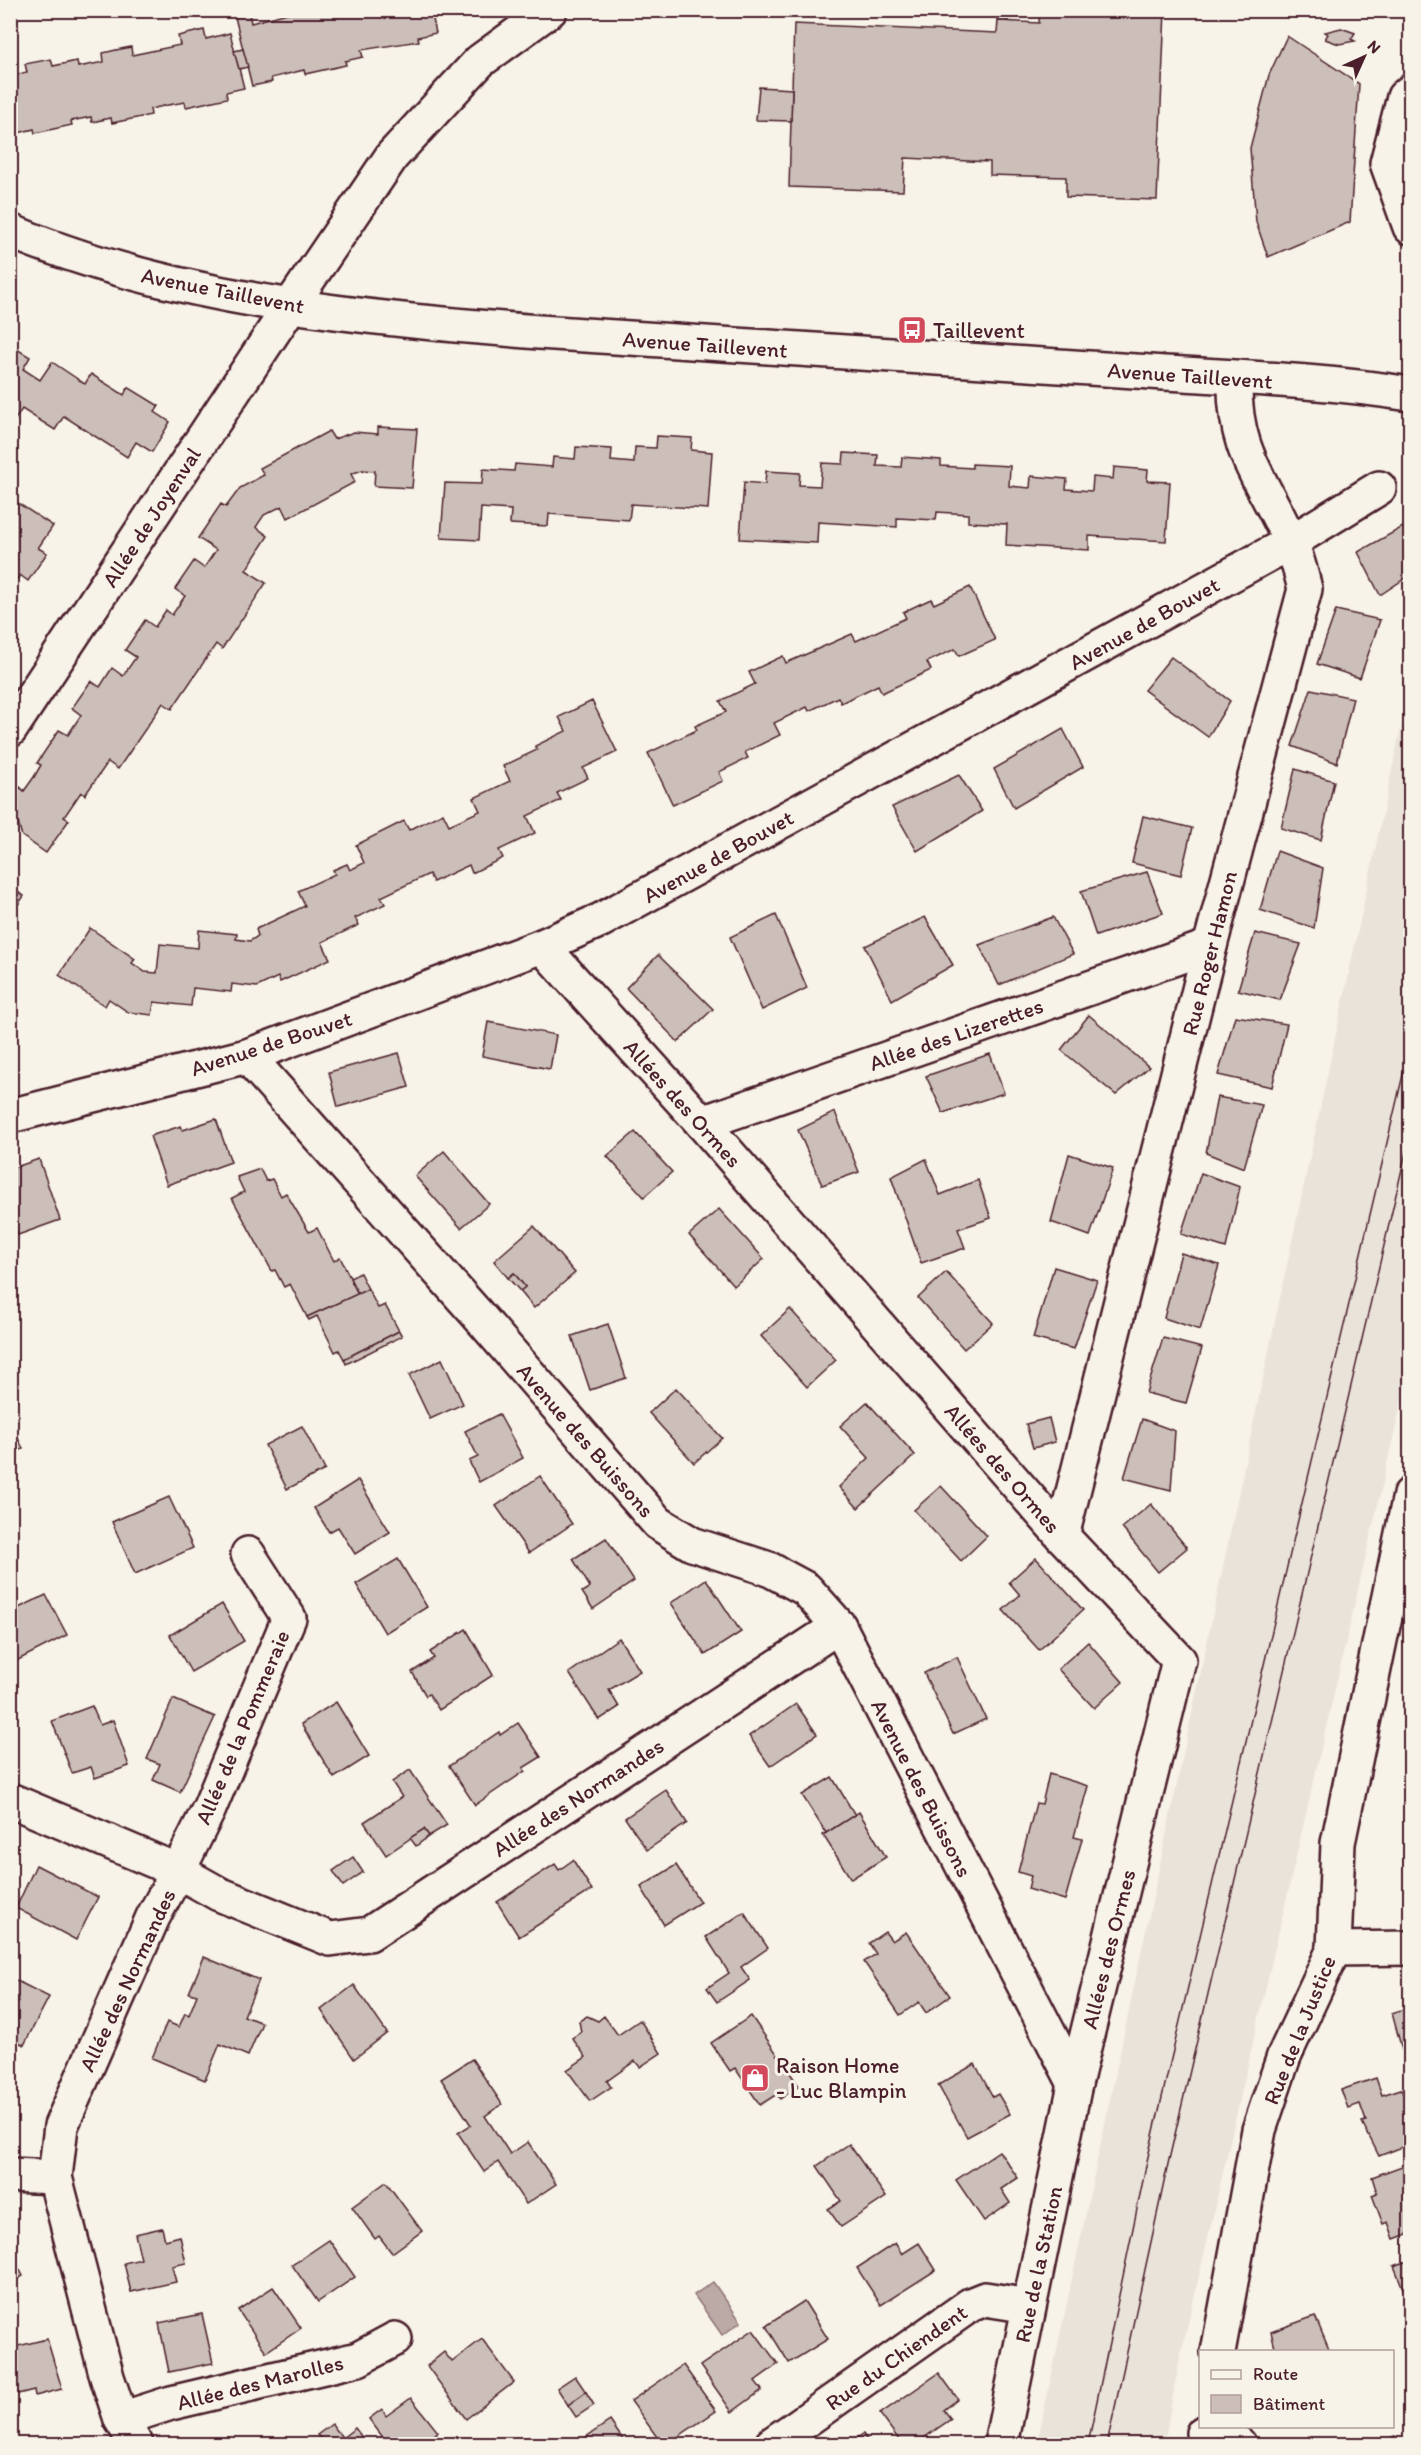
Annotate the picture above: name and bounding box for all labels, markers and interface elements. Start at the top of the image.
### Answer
north arrow [1334,27,1394,87]
text: N [1364,36,1385,57]
street label: Avenue Taillevent [139,261,307,320]
bus stop icon: Taillevent [896,314,928,346]
place label: Taillevent [933,317,1025,344]
street label: Avenue Taillevent [622,325,788,364]
street label: Avenue Taillevent [1107,356,1273,395]
street label: Allée de Joyenval [96,442,207,592]
street label: Avenue de Bouvet [1064,571,1224,676]
street label: Avenue de Bouvet [638,804,798,909]
street label: Rue Roger Hamon [1176,867,1243,1038]
street label: Allée des Lizerettes [866,992,1047,1077]
street label: Avenue de Bouvet [187,1005,355,1082]
street label: Allées des Ormes [618,1034,747,1173]
street label: Avenue des Buissons [511,1358,660,1523]
street label: Allées des Ormes [939,1398,1066,1539]
street label: Allée de la Pommeraie [189,1626,296,1828]
street label: Avenue des Buissons [865,1695,978,1882]
street label: Allée des Normandes [488,1732,669,1863]
street label: Allées des Ormes [1076,1867,1141,2032]
street label: Allée des Normandes [73,1885,182,2076]
street label: Rue de la Justice [1257,1952,1342,2109]
place label: Raison Home - Luc Blampin [776,2052,907,2104]
shop icon: Raison Home - Luc Blampin [739,2062,771,2094]
street label: Rue de la Station [1009,2183,1068,2345]
street label: Rue du Chiendent [820,2298,972,2416]
street label: Allée des Marolles [174,2349,346,2416]
legend [1199,2350,1394,2428]
text: Route [1253,2363,1298,2385]
text: Bâtiment [1253,2393,1326,2415]

